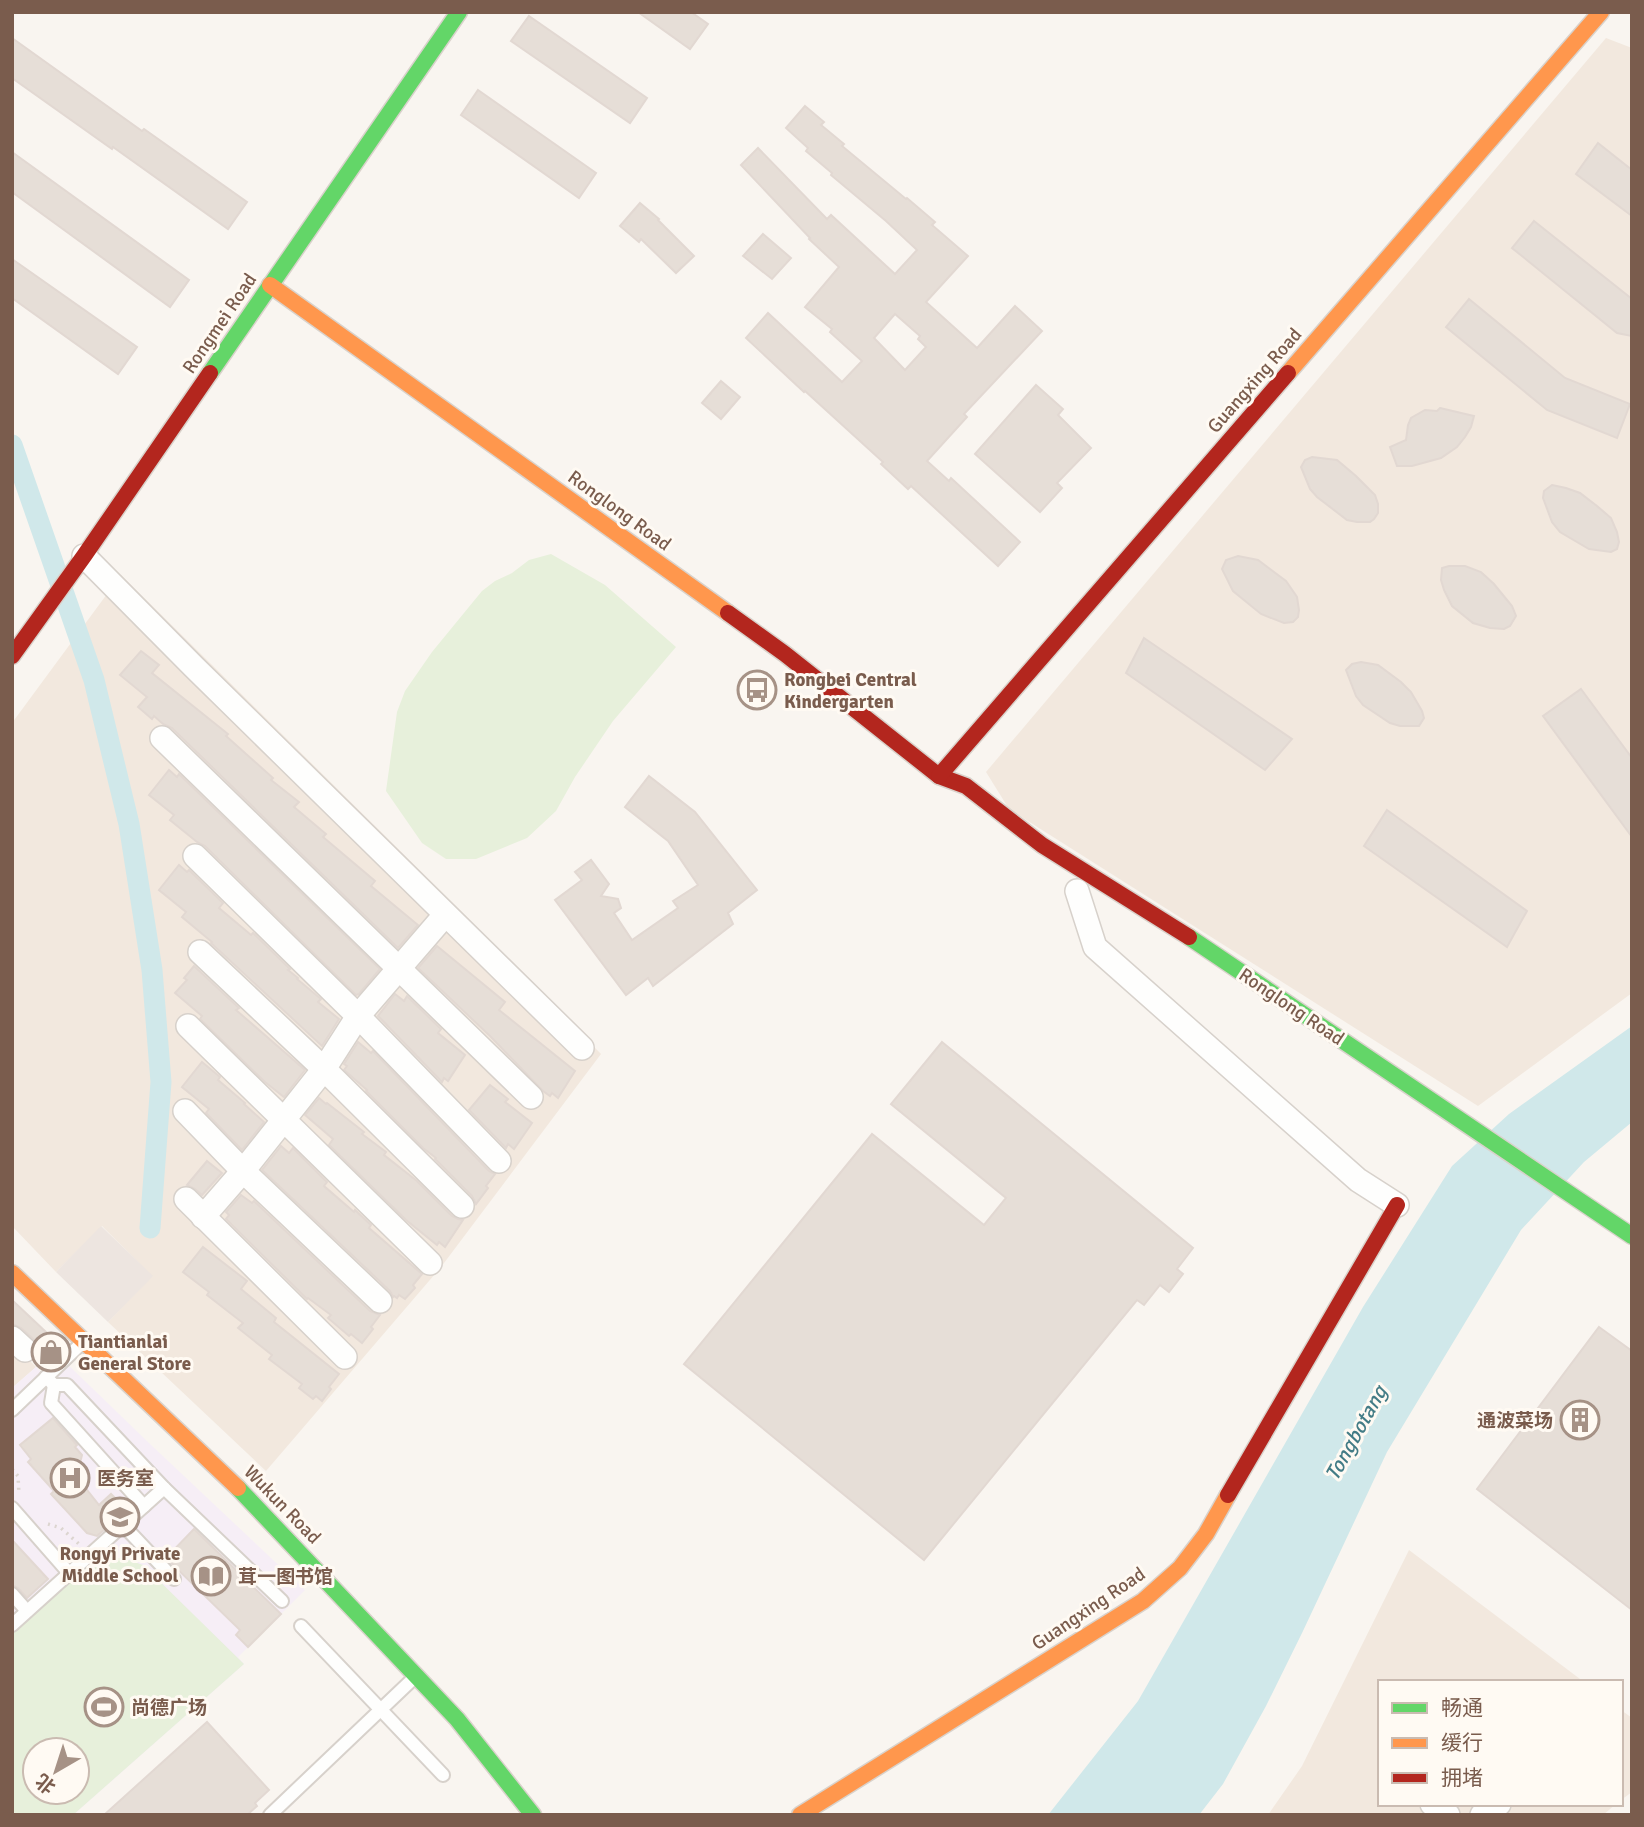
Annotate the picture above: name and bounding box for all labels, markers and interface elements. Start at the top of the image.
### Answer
street label: Rongmei Road [177,269,262,378]
street label: Guangxing Road [1202,323,1307,438]
street label: Ronglong Road [563,465,676,556]
place label: Rongbei Central Kindergarten [784,668,917,714]
bus stop icon: Rongbei Central Kindergarten [736,669,778,711]
street label: Ronglong Road [1234,963,1349,1051]
place label: Tiantianlai General Store [78,1330,191,1376]
shop icon: Tiantianlai General Store [30,1331,72,1373]
water label: Tongbotang [1319,1379,1394,1485]
building icon: 通波菜场 [1559,1399,1601,1441]
place label: 通波菜场 [1477,1409,1553,1433]
hospital icon: 医务室 [49,1457,91,1499]
street label: Wukun Road [239,1460,326,1549]
place label: 医务室 [97,1467,154,1491]
school or university icon: Rongyi Private Middle School [99,1496,141,1538]
place label: Rongyi Private Middle School [60,1542,180,1588]
library icon: 茸一图书馆 [190,1555,232,1597]
street label: Guangxing Road [1027,1562,1150,1656]
place label: 茸一图书馆 [238,1565,333,1589]
legend [1378,1680,1623,1806]
sports icon: 尚德广场 [83,1686,125,1728]
text: 畅通 [1441,1695,1483,1721]
place label: 尚德广场 [131,1696,207,1720]
text: 缓行 [1441,1730,1483,1756]
north arrow [21,1736,91,1806]
text: 拥堵 [1441,1765,1483,1791]
text: 北 [31,1768,61,1799]

